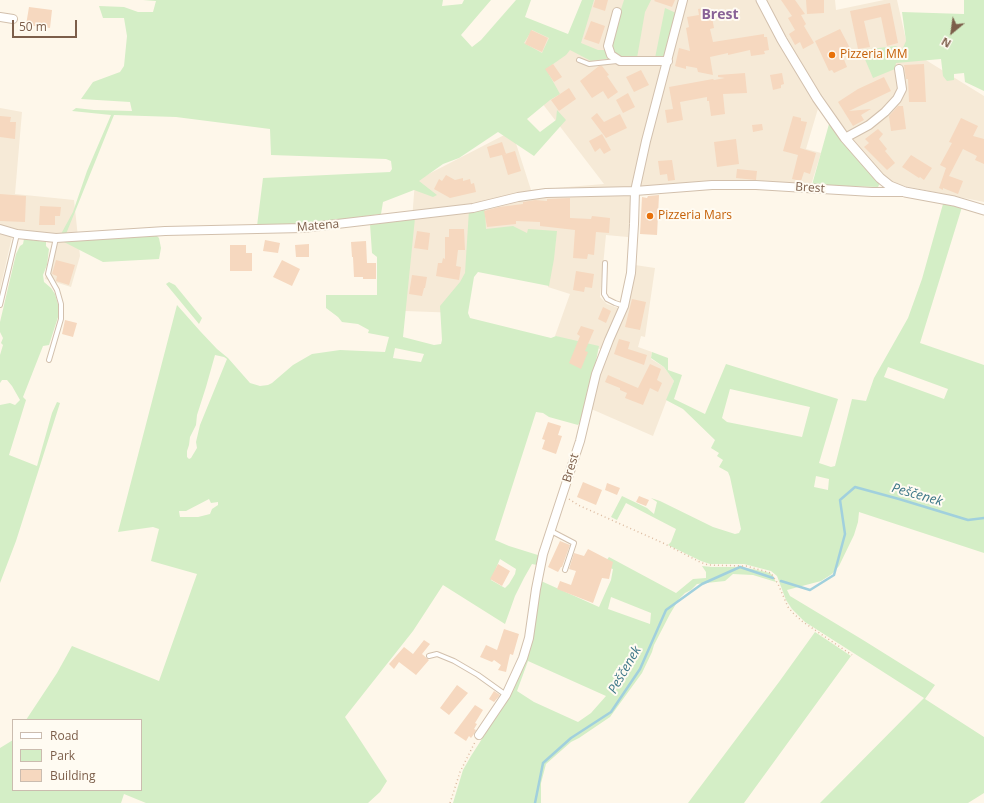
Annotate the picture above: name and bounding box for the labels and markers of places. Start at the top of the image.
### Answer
place label: Pizzeria MM [840,48,908,62]
marker: Pizzeria MM [827,50,837,60]
place label: Pizzeria Mars [658,209,732,223]
marker: Pizzeria Mars [645,211,655,221]

